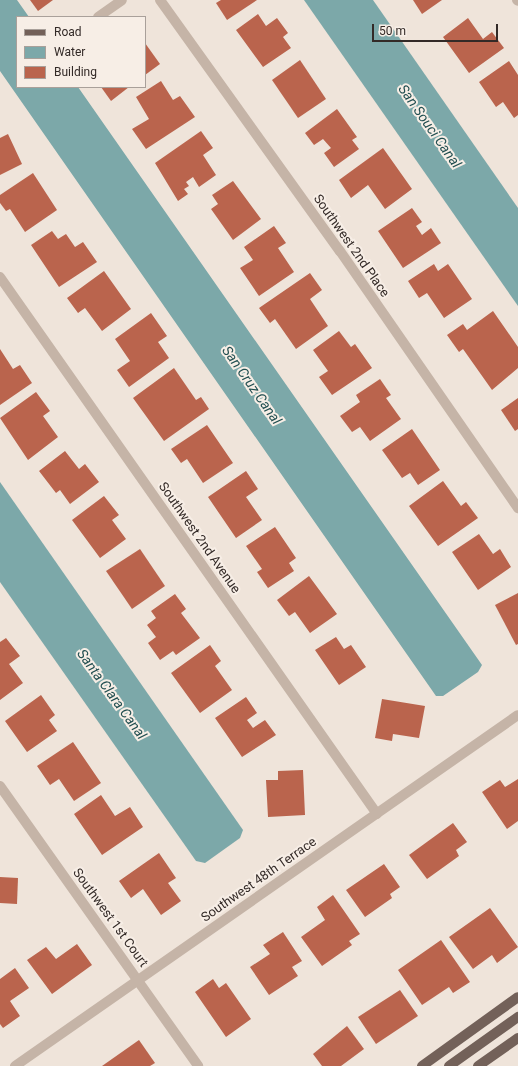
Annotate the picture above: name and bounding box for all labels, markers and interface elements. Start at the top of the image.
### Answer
legend [16,16,146,88]
scale bar [374,16,500,42]
text: 50 m [379,24,406,38]
text: Road [54,25,82,39]
text: Water [54,45,85,59]
text: Building [54,65,97,79]
water label: San Souci Canal [395,81,465,171]
street label: Southwest 2nd Place [310,192,392,300]
water label: San Cruz Canal [219,343,285,427]
street label: Southwest 2nd Avenue [155,479,243,597]
water label: Santa Clara Canal [74,646,150,742]
street label: Southwest 48th Terrace [198,834,320,926]
street label: Southwest 1st Court [69,866,151,970]

